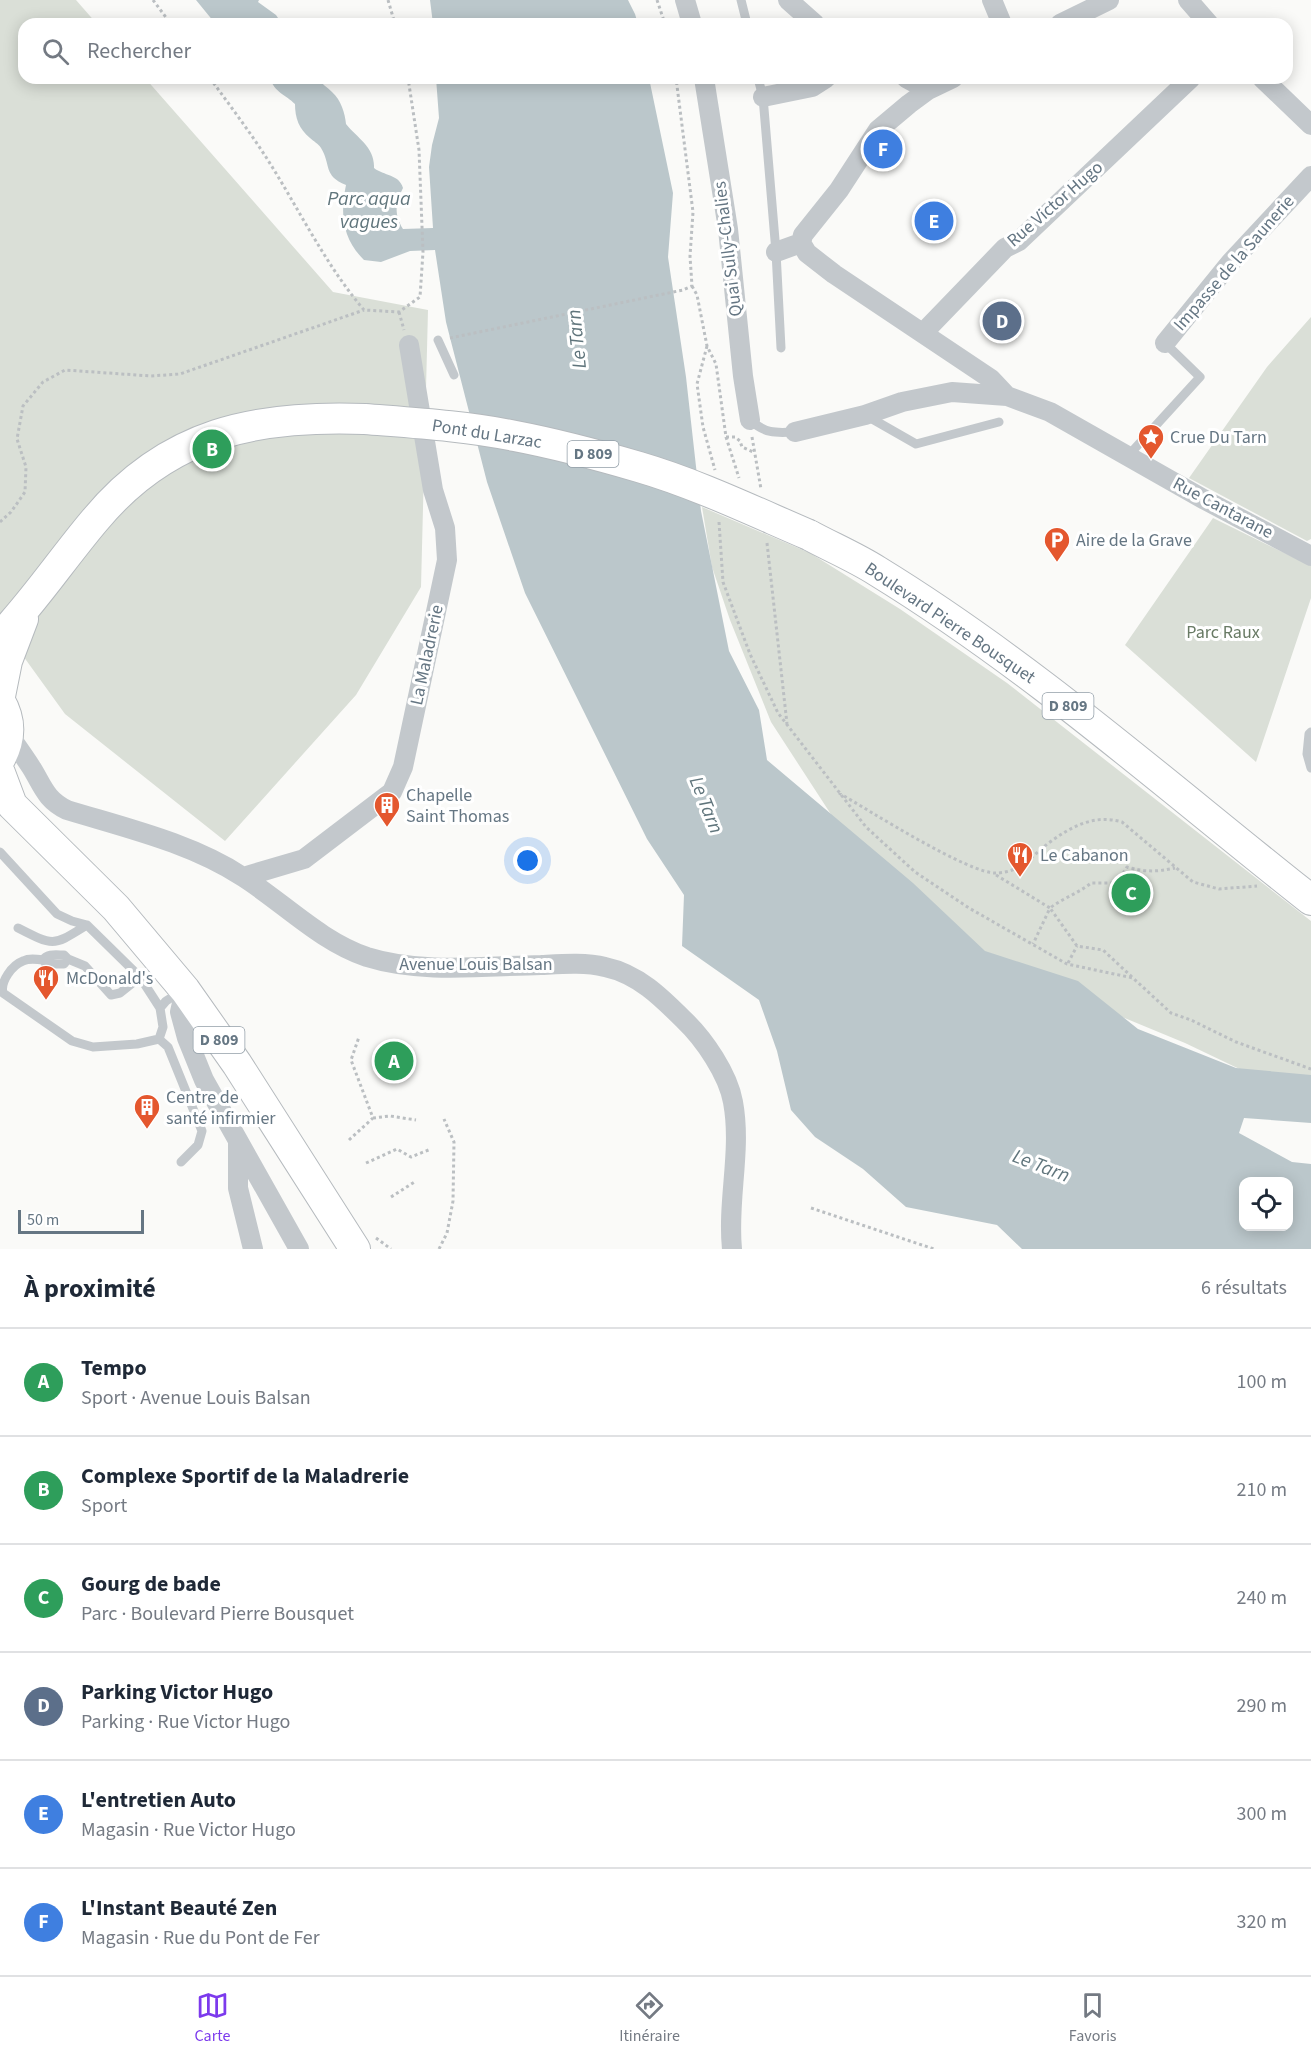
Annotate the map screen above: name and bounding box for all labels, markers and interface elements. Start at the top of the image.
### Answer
search box [18,18,1293,84]
icon: search [39,35,72,68]
text: Rechercher [87,35,191,67]
pin: F [864,126,902,172]
street label: Rue Victor Hugo [1002,155,1108,253]
street label: Quai Sully-Chalies [707,180,749,318]
water label: Parc aqua vagues [327,185,411,236]
street label: Impasse de la Saunerie [1168,190,1300,336]
pin: E [914,198,954,244]
pin: D [982,298,1022,344]
water label: Le Tarn [560,308,594,370]
street label: Pont du Larzac [430,413,544,455]
place icon: Crue Du Tarn [1136,422,1166,460]
place label: Crue Du Tarn [1170,425,1267,450]
pin: B [192,426,232,472]
road number: D 809 [568,441,618,467]
street label: Rue Cantarane [1168,471,1278,545]
parking icon: Aire de la Grave [1042,525,1072,563]
place label: Aire de la Grave [1076,528,1192,553]
street label: Boulevard Pierre Bousquet [860,556,1040,690]
street label: La Maladrerie [404,603,450,707]
park label: Parc Raux [1186,620,1260,645]
road number: D 809 [1042,693,1094,719]
water label: Le Tarn [682,772,730,838]
place label: Chapelle Saint Thomas [406,783,509,829]
building icon: Chapelle Saint Thomas [372,790,402,828]
restaurant icon: Le Cabanon [1005,840,1035,878]
place label: Le Cabanon [1040,843,1129,868]
your location [513,846,542,875]
pin: C [1112,870,1150,916]
street label: Avenue Louis Balsan [399,952,553,977]
restaurant icon: McDonald's [31,963,61,1001]
place label: McDonald's [66,966,153,991]
road number: D 809 [194,1027,244,1053]
pin: A [374,1038,414,1084]
place label: Centre de santé infirmier [166,1085,276,1131]
building icon: Centre de santé infirmier [132,1092,162,1130]
water label: Le Tarn [1008,1142,1074,1190]
map controls [1239,1177,1293,1231]
button: locate [1239,1177,1293,1231]
scale bar [18,1207,144,1234]
text: 50 m [27,1209,59,1231]
text: À proximité [24,1270,156,1307]
text: 6 résultats [1201,1274,1287,1302]
text: Tempo [81,1352,147,1384]
text: A [38,1368,49,1396]
text: 100 m [1237,1368,1287,1396]
text: Sport · Avenue Louis Balsan [81,1384,311,1412]
text: Complexe Sportif de la Maladrerie [81,1460,409,1492]
text: B [37,1476,50,1504]
text: 210 m [1237,1476,1287,1504]
text: Sport [81,1492,127,1520]
text: Gourg de bade [81,1568,221,1600]
text: C [38,1584,49,1612]
text: 240 m [1237,1584,1287,1612]
text: Parc · Boulevard Pierre Bousquet [81,1600,354,1628]
text: Parking Victor Hugo [81,1676,273,1708]
text: D [37,1692,50,1720]
text: 290 m [1237,1692,1287,1720]
text: Parking · Rue Victor Hugo [81,1708,290,1736]
text: L'entretien Auto [81,1784,236,1816]
text: E [38,1800,49,1828]
text: 300 m [1237,1800,1287,1828]
text: Magasin · Rue Victor Hugo [81,1816,296,1844]
text: L'Instant Beauté Zen [81,1892,277,1924]
text: F [38,1908,49,1936]
text: 320 m [1237,1908,1287,1936]
text: Magasin · Rue du Pont de Fer [81,1924,320,1952]
tab: Carte [194,1989,230,2047]
tab: Itinéraire [619,1989,680,2047]
tab: Favoris [1069,1989,1117,2047]

